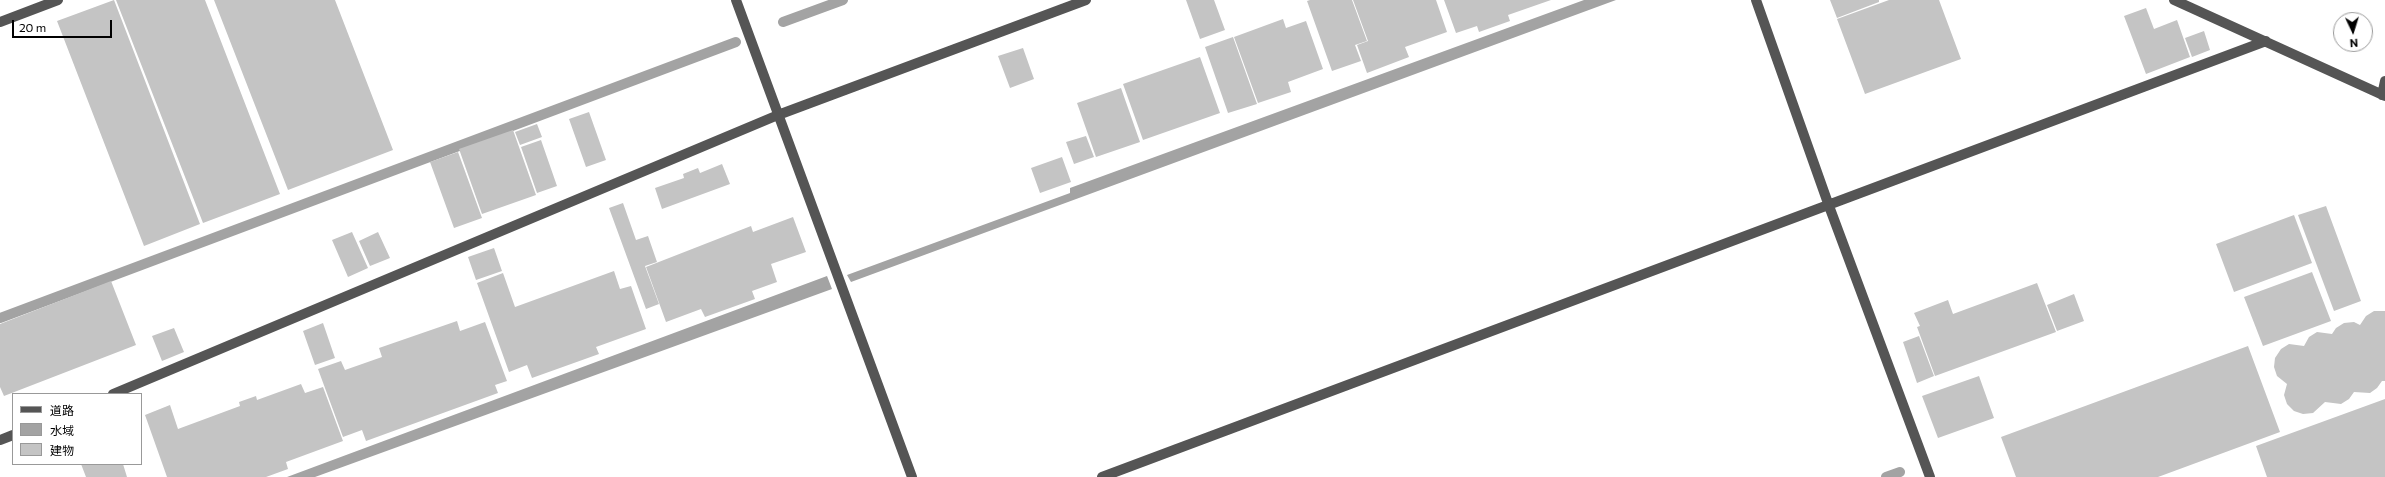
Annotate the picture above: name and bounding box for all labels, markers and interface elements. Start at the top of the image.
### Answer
scale bar [14,12,114,38]
north arrow [2333,12,2373,52]
text: 20 m [19,20,46,34]
text: N [2349,37,2358,50]
legend [12,393,142,465]
text: 道路 [50,403,74,417]
text: 水域 [50,423,74,437]
text: 建物 [50,443,74,457]

